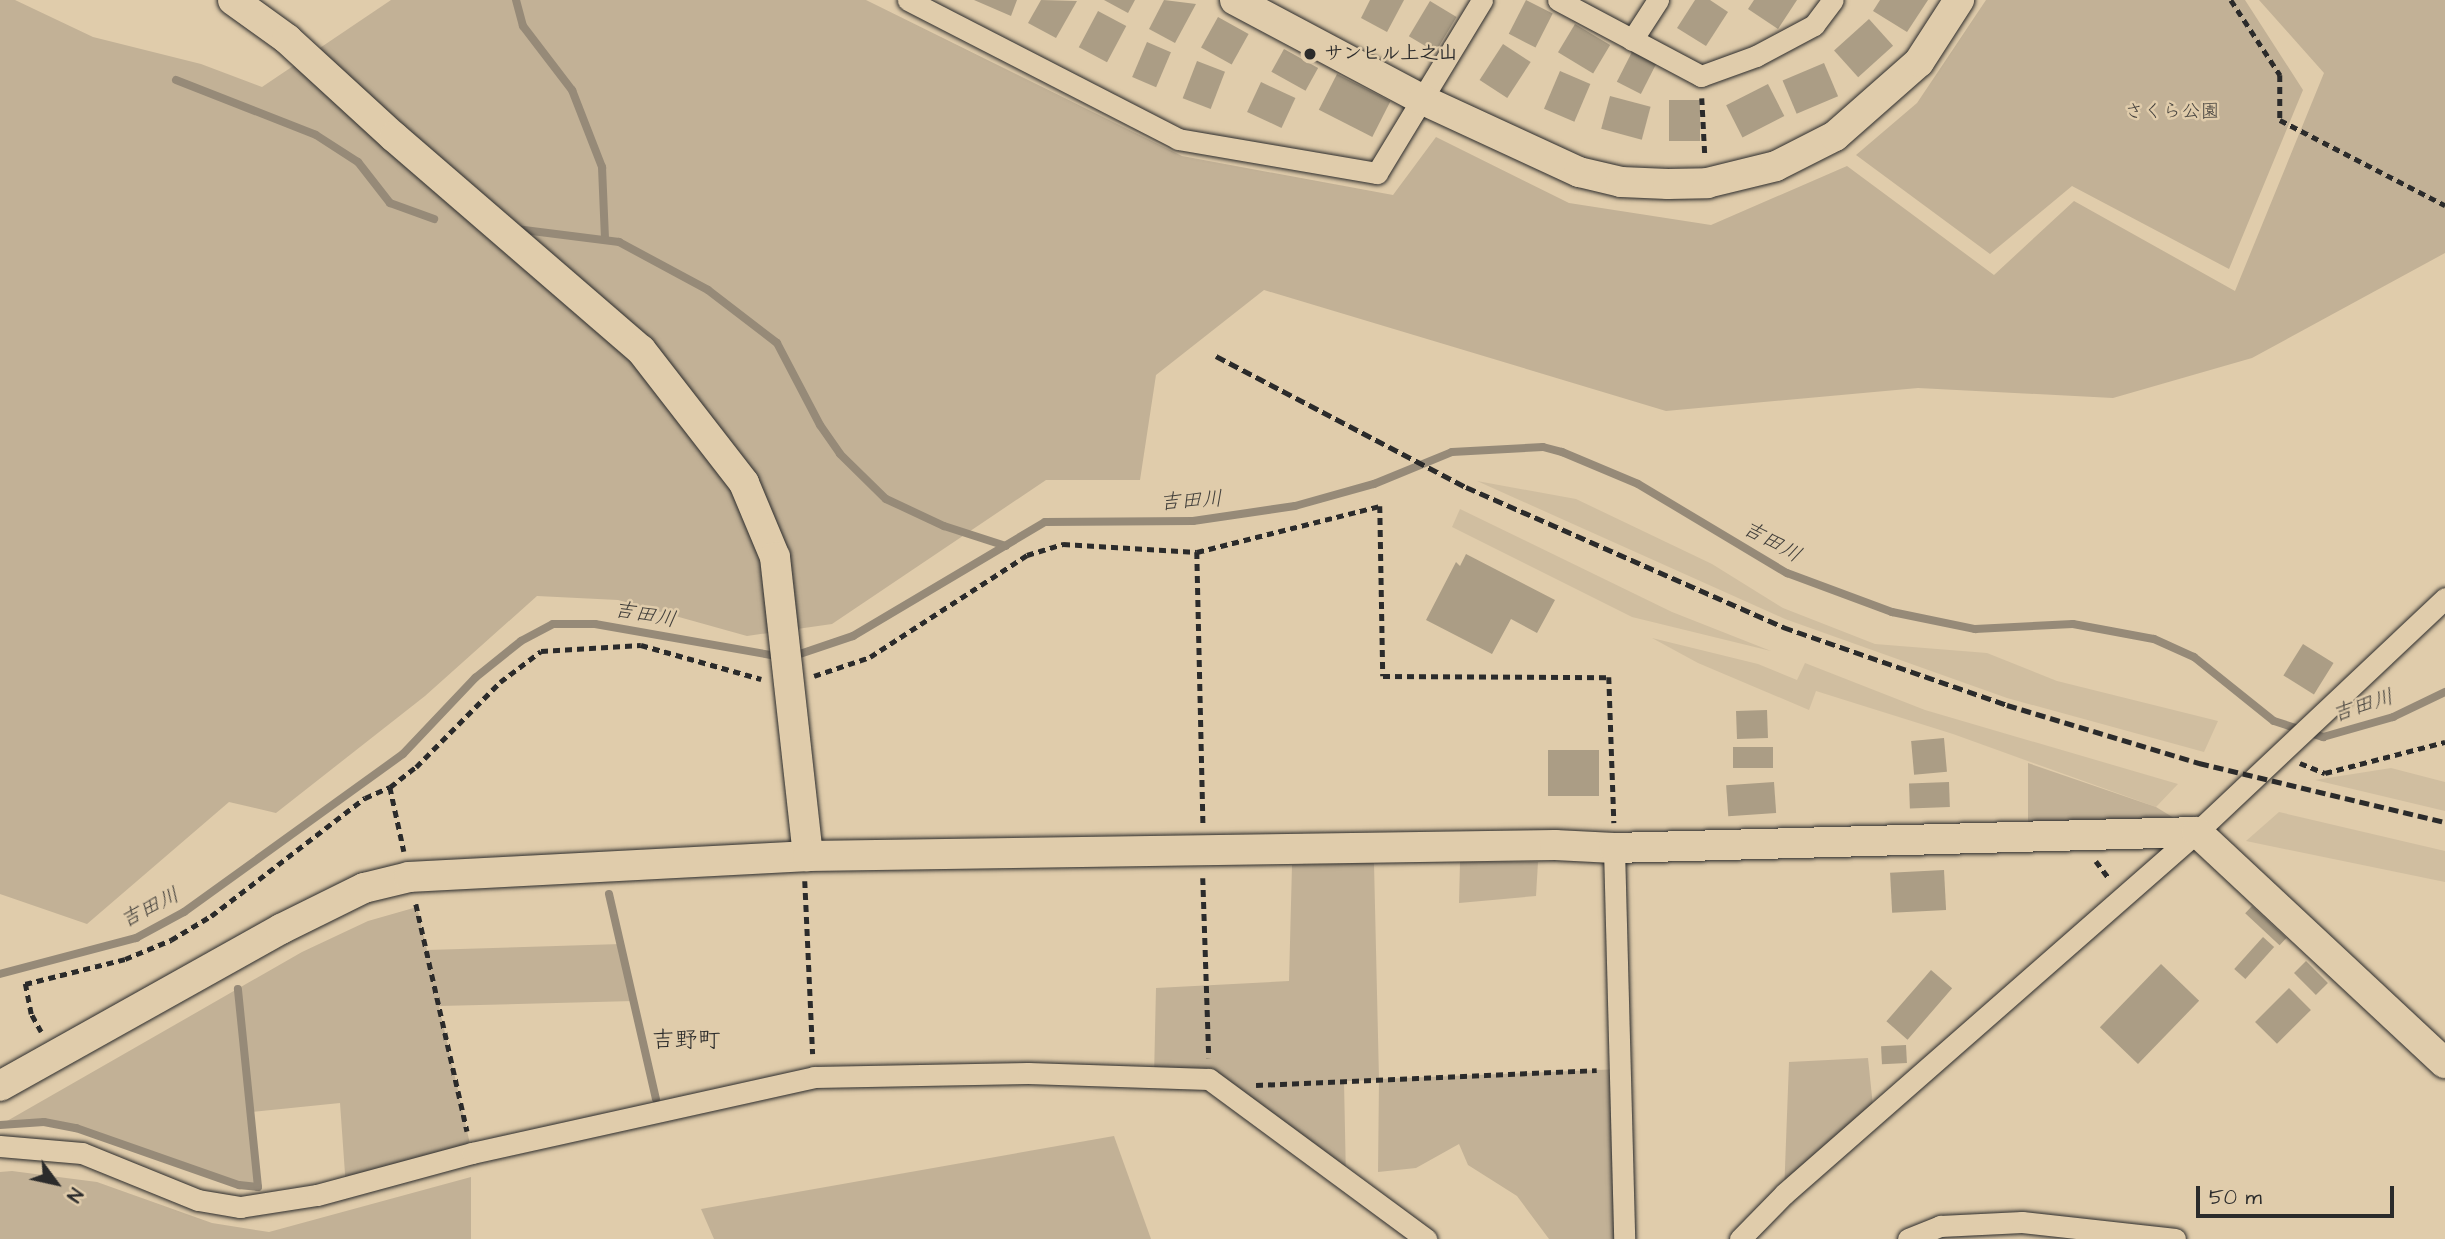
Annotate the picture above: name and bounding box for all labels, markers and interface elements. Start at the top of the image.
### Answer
place label: サンヒル上之山 [1324,43,1457,65]
marker: サンヒル上之山 [1302,46,1318,62]
park label: さくら公園 [2125,101,2219,123]
water label: 吉田川 [1159,486,1223,516]
water label: 吉田川 [1738,516,1806,568]
water label: 吉田川 [612,597,678,633]
water label: 吉田川 [2329,684,2397,728]
water label: 吉田川 [116,882,184,934]
district label: 吉野町 [652,1026,720,1054]
north arrow [21,1148,91,1218]
scale bar [2200,1172,2398,1216]
text: N [59,1182,89,1207]
text: 50 m [2209,1183,2262,1212]

